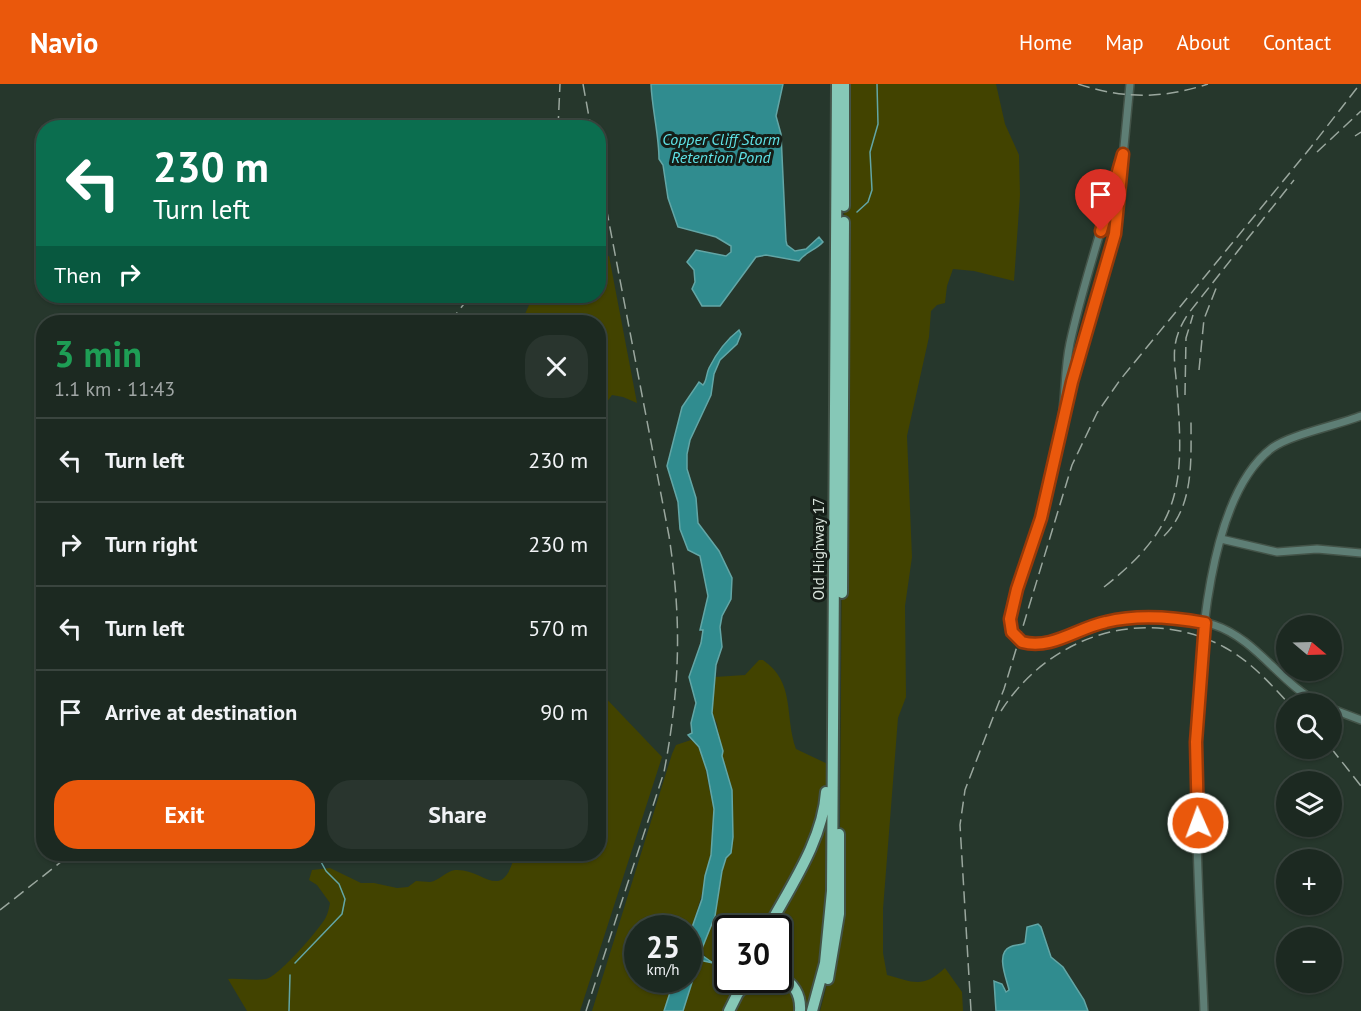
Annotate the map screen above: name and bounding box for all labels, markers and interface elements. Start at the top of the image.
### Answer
text: Navio [30,24,98,61]
text: Home [1019,29,1072,56]
text: Map [1105,29,1144,56]
text: About [1177,29,1230,56]
text: Contact [1263,29,1331,56]
water label: Copper Cliff Storm Retention Pond [662,129,780,167]
text: 230 m [153,139,269,194]
icon: left [54,144,132,222]
pin [1075,169,1126,231]
icon: arrive [1084,178,1117,211]
text: Turn left [153,192,250,226]
icon: right [113,258,146,291]
text: Then [54,261,101,289]
text: 3 min [54,330,142,377]
button: close [525,335,588,398]
text: 1.1 km · 11:43 [54,376,175,402]
icon: left [54,444,87,477]
text: Turn left [105,446,185,474]
text: 230 m [528,446,588,474]
street label: Old Highway 17 [809,498,828,600]
icon: right [54,528,87,561]
text: Turn right [105,530,197,558]
text: 230 m [528,530,588,558]
icon: left [54,612,87,645]
text: Turn left [105,614,185,642]
text: 570 m [528,614,588,642]
north arrow [1276,615,1342,681]
map controls [1276,615,1342,993]
button: search [1276,693,1342,759]
icon: arrive [54,696,87,729]
text: Arrive at destination [105,698,297,726]
text: 90 m [540,698,588,726]
button: layers [1276,771,1342,837]
button: Exit [54,780,315,849]
button: Share [327,780,588,849]
position arrow [1166,791,1230,855]
button: + [1276,849,1342,915]
speed limit sign: 30 [714,915,792,993]
text: 25 [646,927,680,966]
button: − [1276,927,1342,993]
text: km/h [647,960,679,979]

